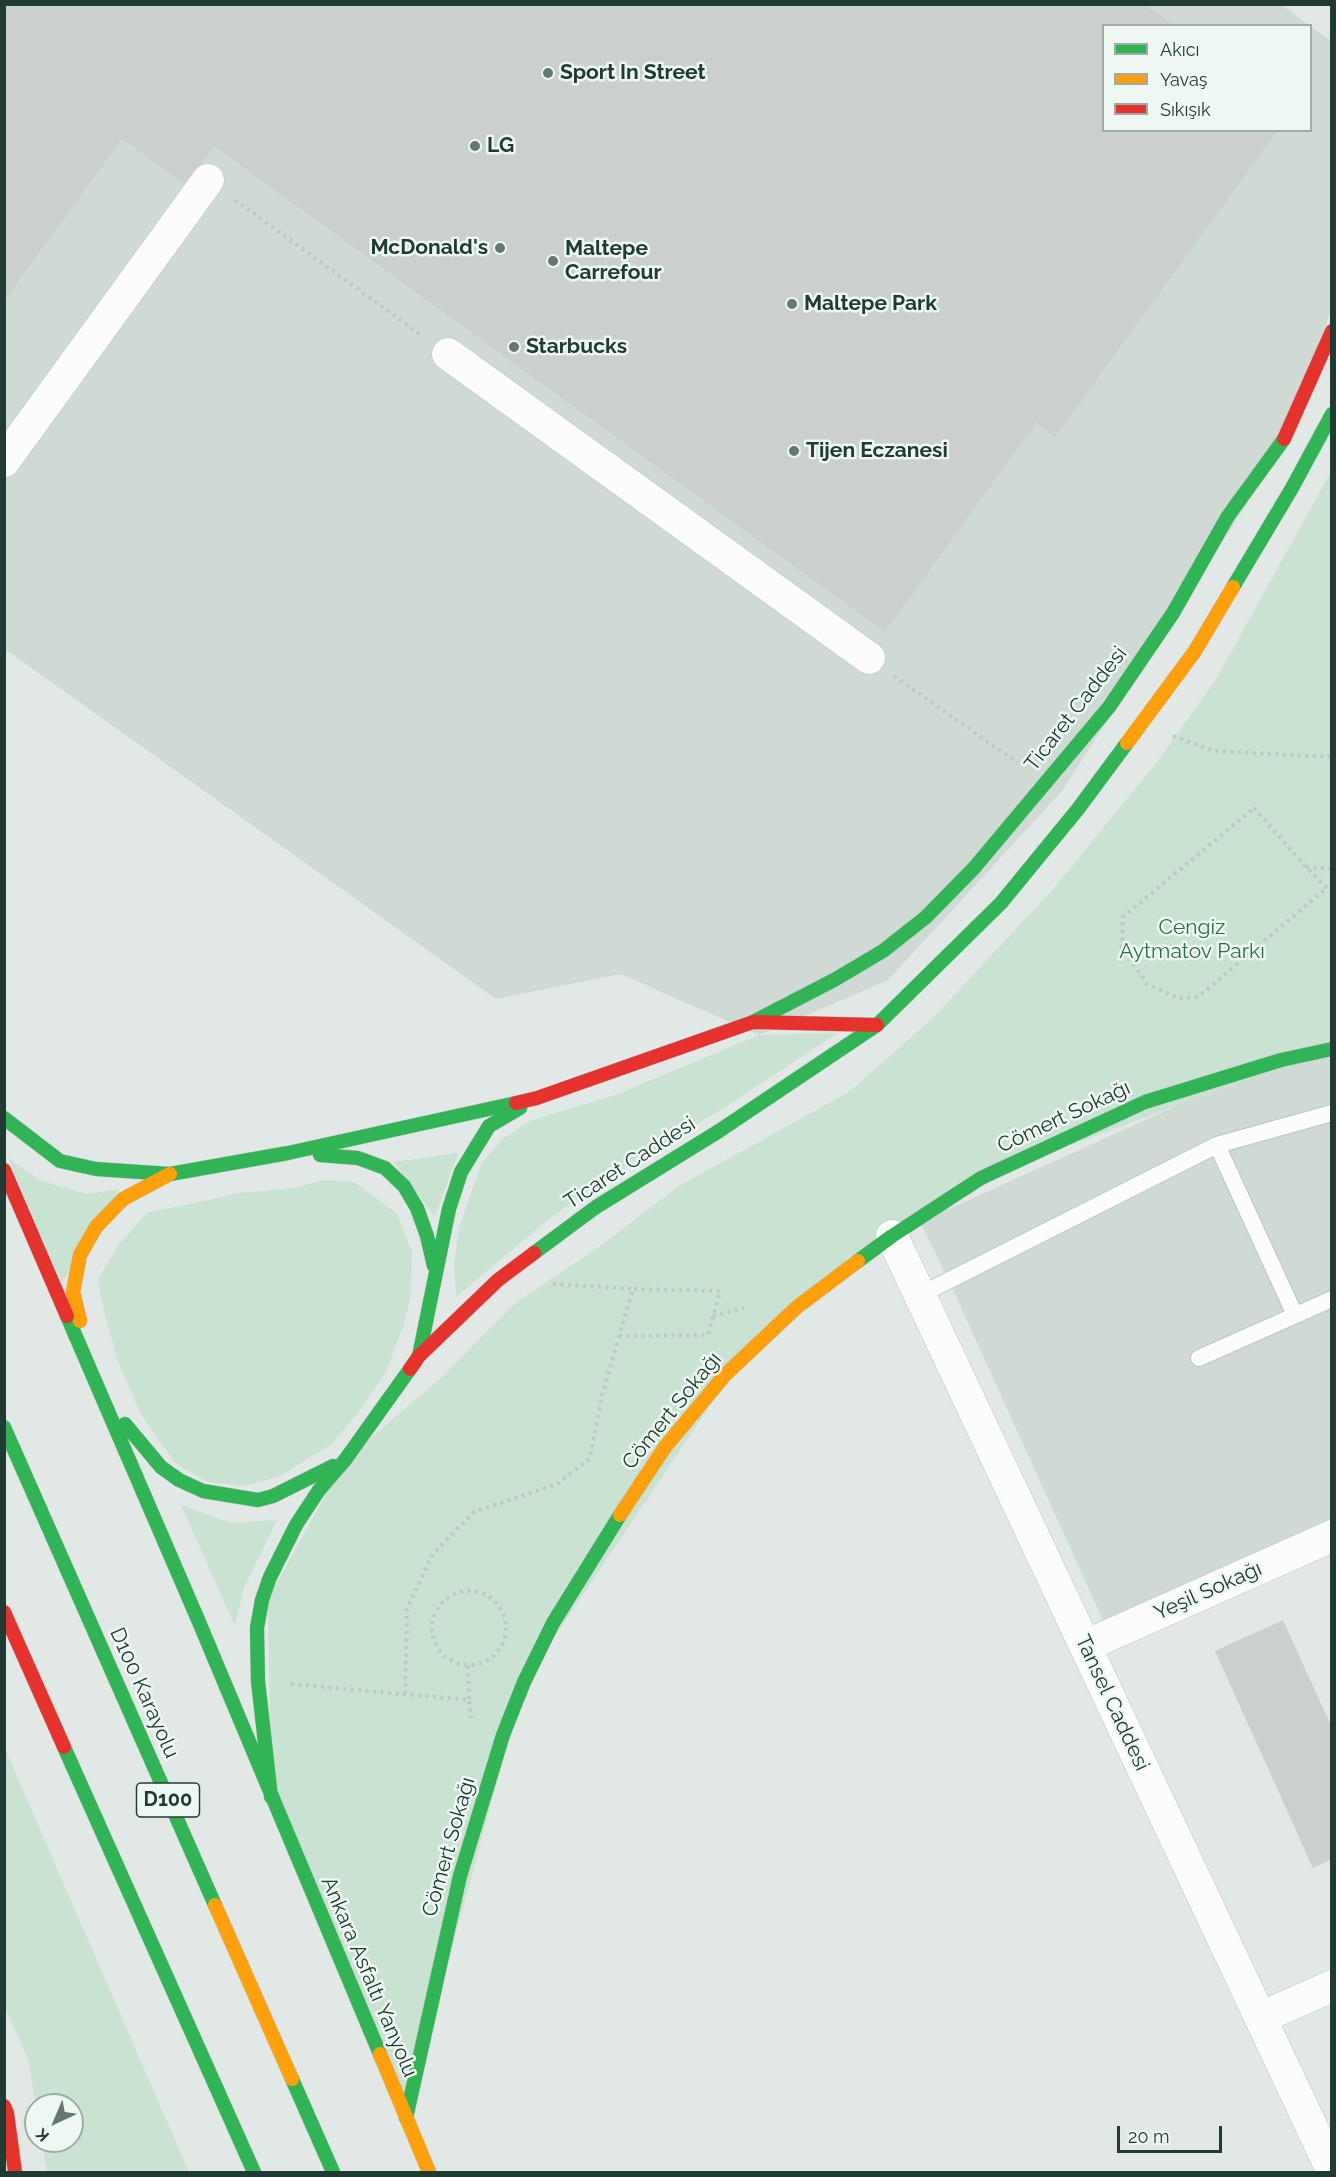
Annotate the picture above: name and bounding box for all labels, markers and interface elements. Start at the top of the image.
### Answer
legend [1102,24,1312,132]
text: Akıcı [1160,39,1199,60]
place label: Sport In Street [560,60,706,86]
marker: Sport In Street [541,66,555,80]
text: Yavaş [1160,69,1207,90]
text: Sıkışık [1160,99,1210,120]
place label: LG [487,133,514,159]
marker: LG [468,139,482,153]
place label: McDonald's [370,235,488,261]
place label: Maltepe Carrefour [565,236,662,286]
marker: McDonald's [493,241,507,255]
marker: Maltepe Carrefour [546,254,560,268]
place label: Maltepe Park [804,291,937,317]
marker: Maltepe Park [785,297,799,311]
place label: Starbucks [526,334,627,360]
marker: Starbucks [507,340,521,354]
place label: Tijen Eczanesi [806,438,948,464]
marker: Tijen Eczanesi [787,444,801,458]
street label: Ticaret Caddesi [1020,642,1132,776]
park label: Cengiz Aytmatov Parkı [1119,915,1265,965]
street label: Cömert Sokağı [994,1075,1134,1159]
street label: Ticaret Caddesi [560,1111,700,1215]
street label: Cömert Sokağı [617,1347,727,1475]
street label: Yeşil Sokağı [1150,1556,1266,1626]
street label: D100 Karayolu [104,1624,184,1762]
street label: Tansel Caddesi [1070,1631,1154,1775]
street label: Cömert Sokağı [417,1774,481,1920]
road number: D100 [136,1783,200,1817]
street label: Ankara Asfaltı Yanyolu [315,1873,423,2081]
north arrow [24,2093,84,2153]
scale bar [1120,2114,1225,2152]
text: K [32,2124,53,2145]
text: 20 m [1128,2126,1170,2147]

